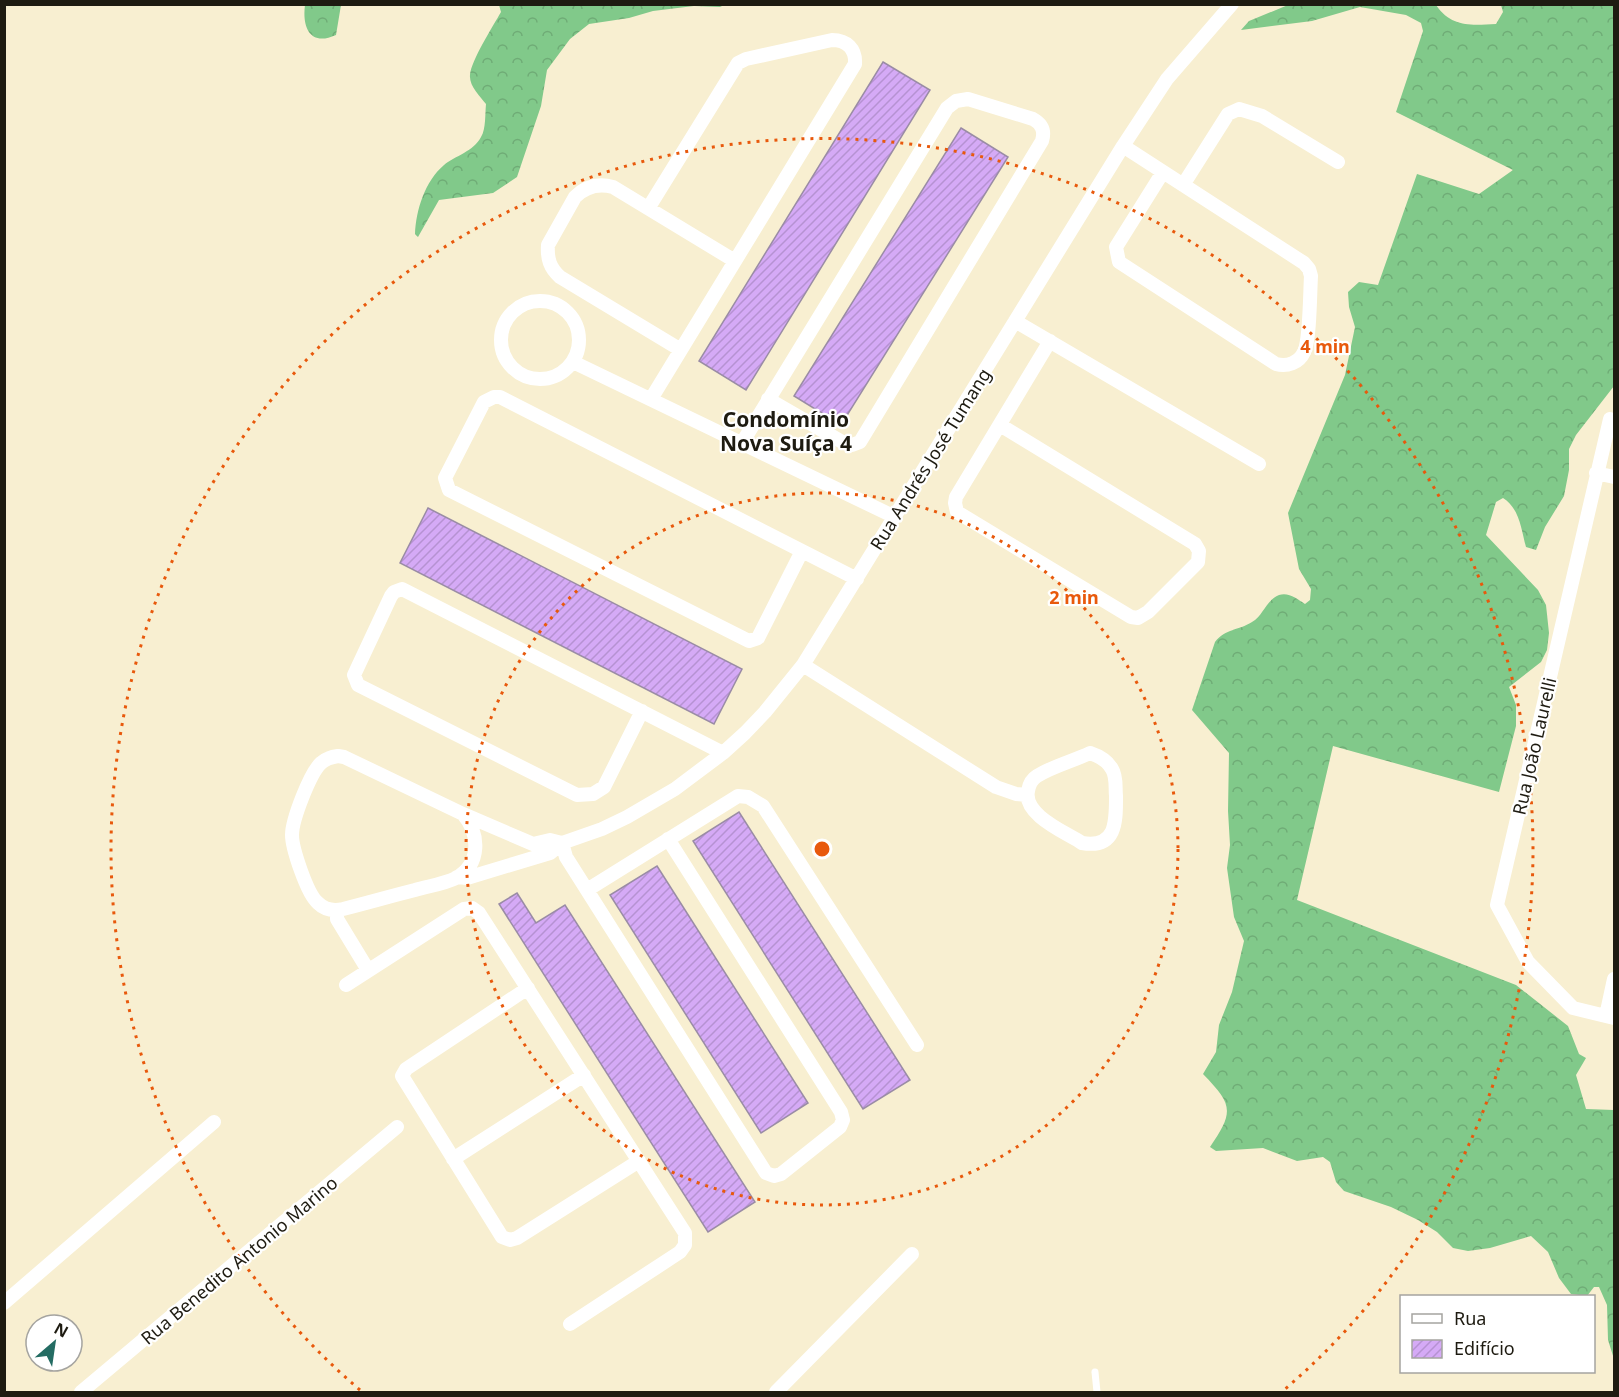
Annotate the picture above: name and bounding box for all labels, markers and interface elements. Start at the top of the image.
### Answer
text: 4 min [1300,334,1350,358]
street label: Rua Andrés José Tumang [864,364,996,554]
district label: Condomínio Nova Suíça 4 [720,405,852,457]
text: 2 min [1049,585,1099,609]
street label: Rua João Laurelli [1507,675,1561,817]
centre of rings [812,839,832,859]
street label: Rua Benedito Antonio Marino [136,1170,342,1350]
legend [1400,1295,1595,1373]
text: Rua [1454,1306,1486,1330]
north arrow [24,1313,84,1373]
text: N [50,1317,72,1343]
text: Edifício [1454,1336,1515,1360]

